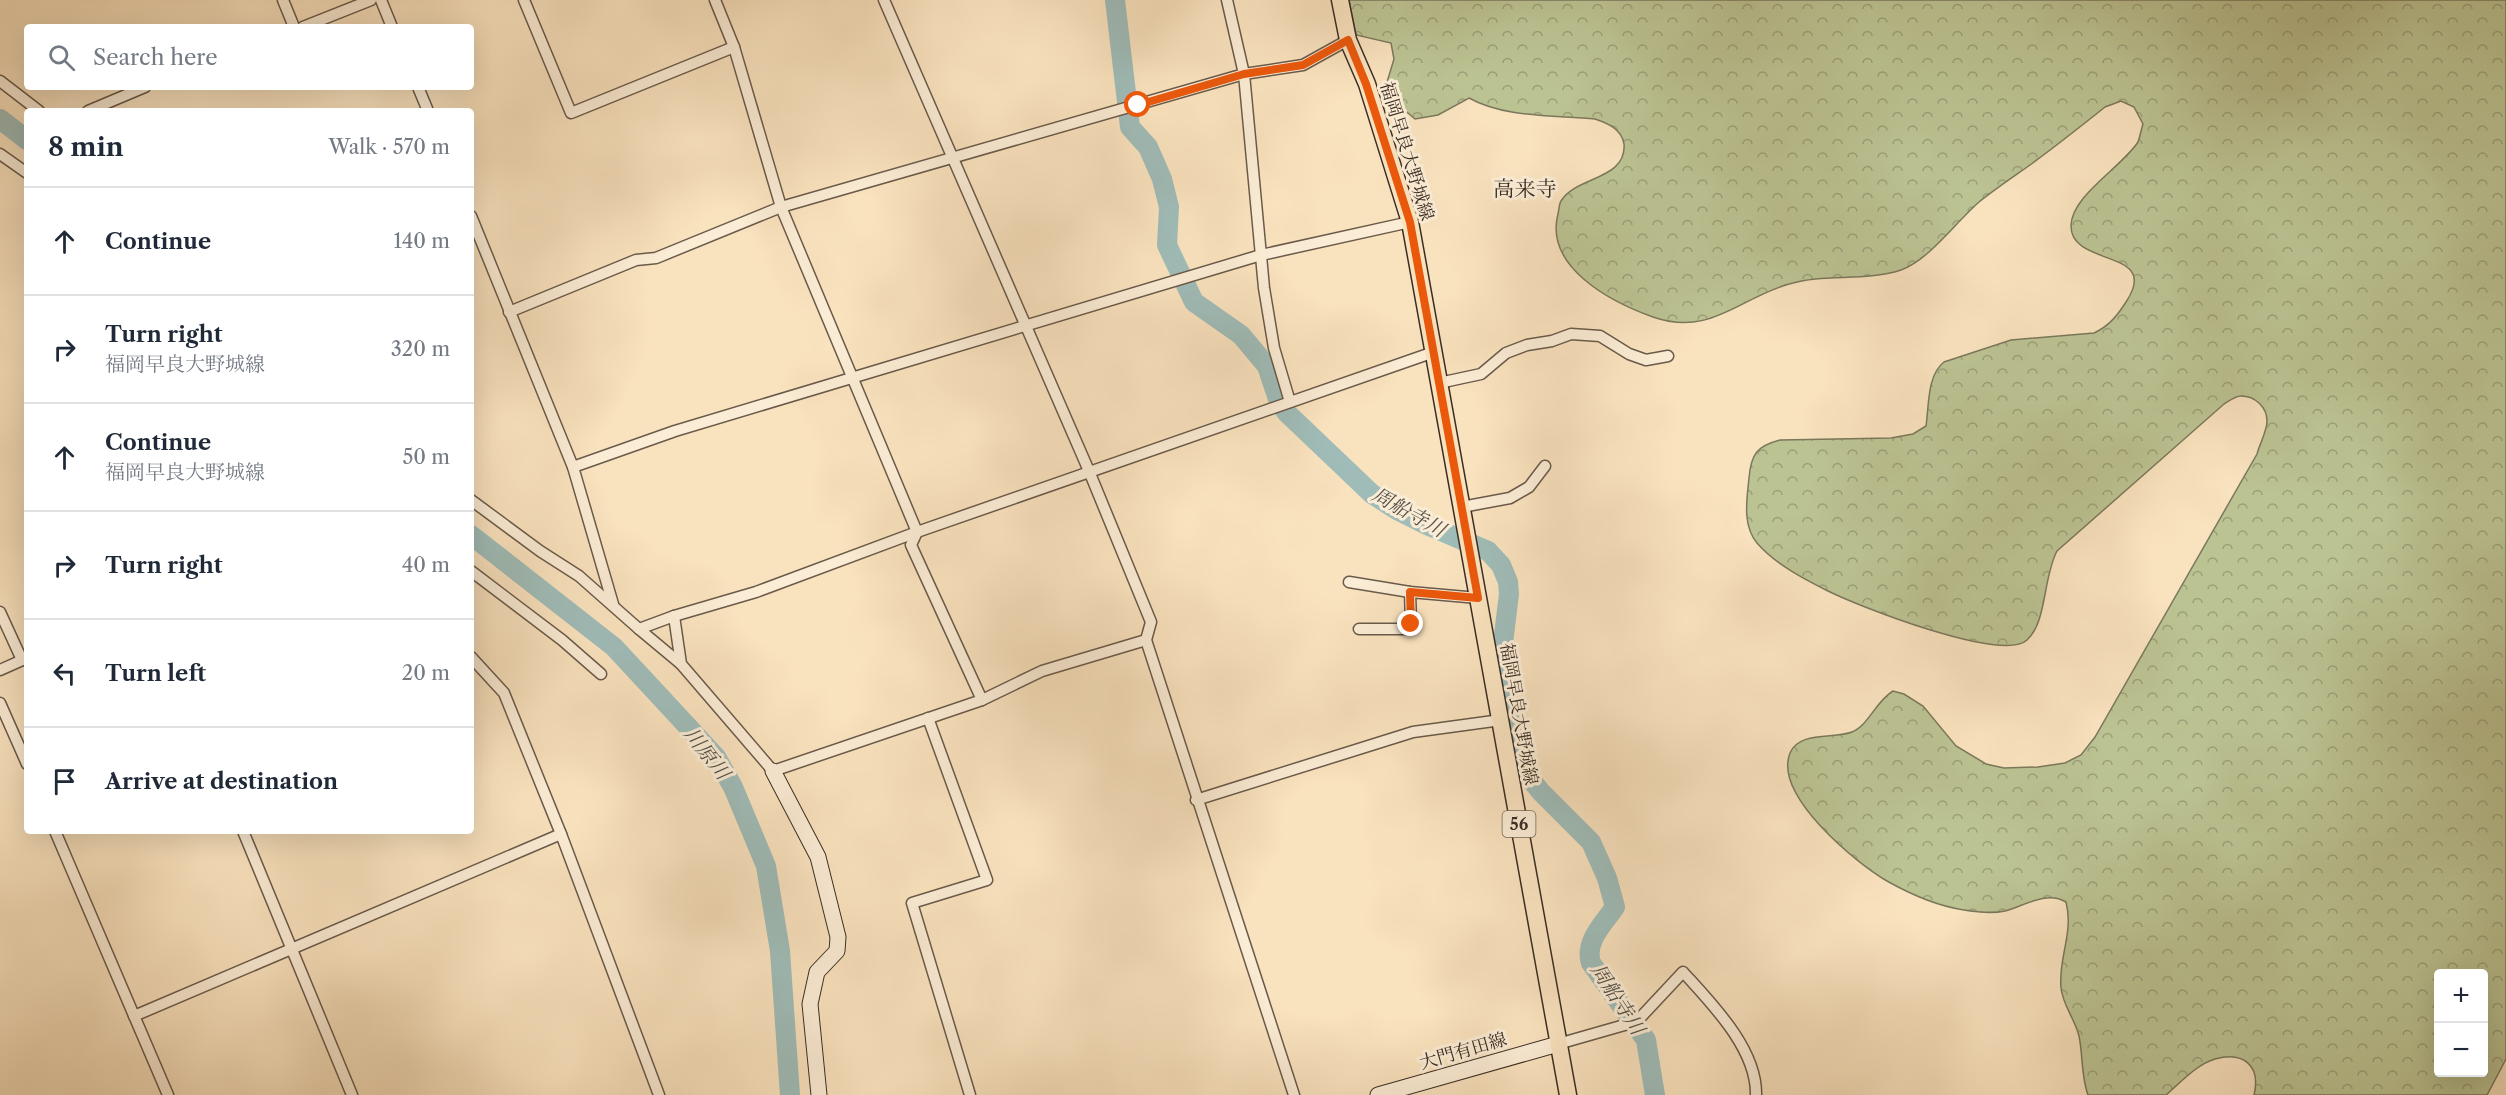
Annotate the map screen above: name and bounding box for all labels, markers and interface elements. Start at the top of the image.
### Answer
search box [24,24,474,90]
icon: search [45,41,78,74]
text: Search here [93,44,218,71]
street label: 福岡早良大野城線 [1375,79,1439,223]
route start [1124,91,1150,117]
text: 8 min [48,131,124,163]
text: Walk · 570 m [329,135,450,159]
district label: 高来寺 [1494,176,1557,201]
icon: ahead [48,225,81,258]
text: Continue [105,228,211,255]
text: 140 m [393,229,450,253]
text: Turn right [105,321,223,348]
icon: right [48,333,81,366]
text: 320 m [391,337,450,361]
text: 福岡早良大野城線 [105,352,265,376]
text: Continue [105,429,211,456]
icon: ahead [48,441,81,474]
text: 50 m [403,445,450,469]
text: 福岡早良大野城線 [105,460,265,484]
water label: 周船寺川 [1368,482,1452,543]
icon: right [48,549,81,582]
text: Turn right [105,552,223,579]
text: 40 m [402,553,450,577]
route end [1397,610,1423,636]
street label: 福岡早良大野城線 [1496,641,1542,787]
icon: left [48,657,81,690]
text: Turn left [105,660,206,687]
text: 20 m [402,661,450,685]
water label: 川原川 [679,722,736,786]
icon: arrive [48,765,81,798]
text: Arrive at destination [105,768,338,795]
road number: 56 [1502,811,1536,837]
water label: 周船寺川 [1586,959,1651,1041]
map controls [2434,969,2488,1077]
button: + [2434,969,2488,1023]
button: − [2434,1023,2488,1077]
street label: 大門有田線 [1417,1028,1509,1074]

